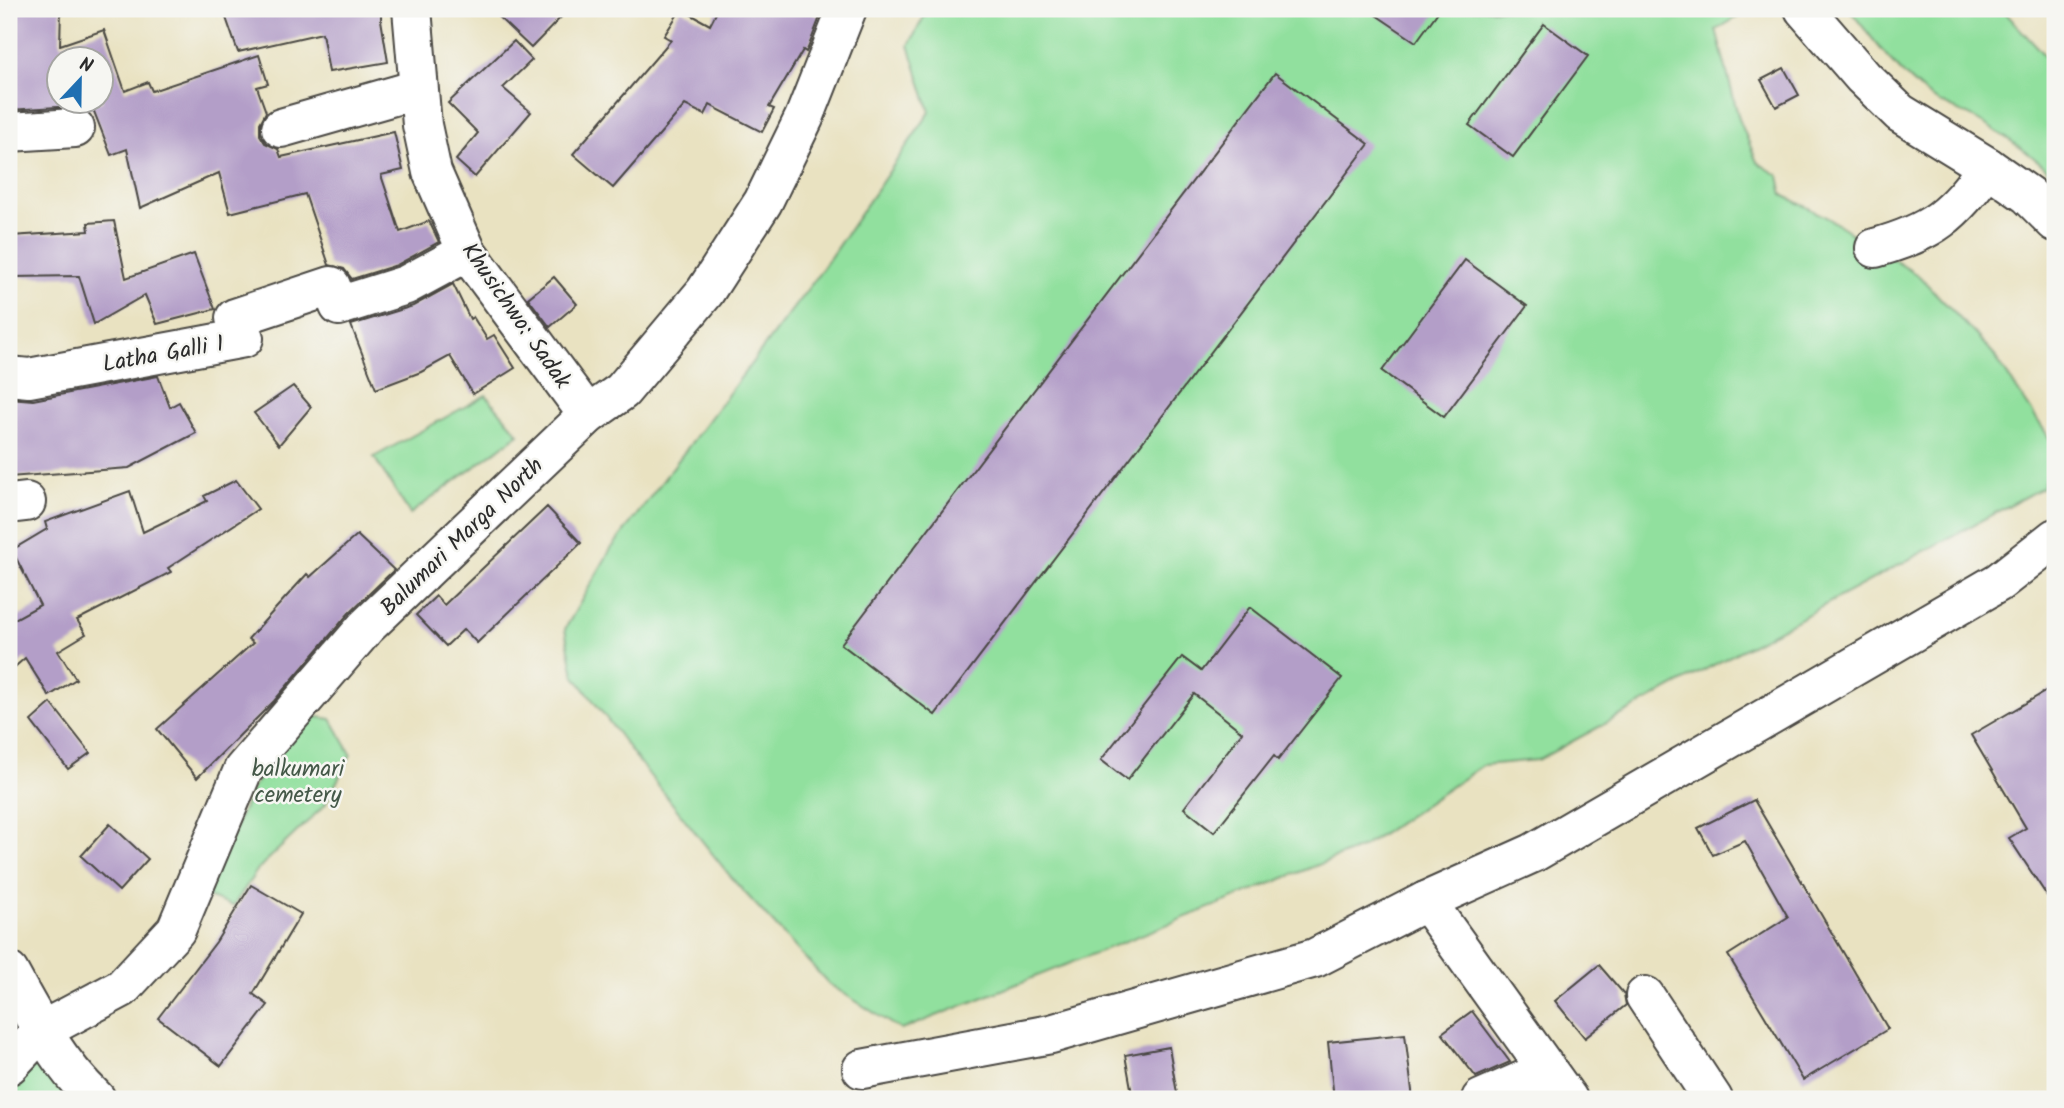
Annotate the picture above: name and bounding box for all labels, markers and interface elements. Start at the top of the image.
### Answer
north arrow [46,46,116,116]
text: N [74,50,97,82]
street label: Khusichwo: Sadak [451,236,579,397]
street label: Latha Galli 1 [100,327,227,383]
street label: Balumari Marga North [372,450,553,625]
park label: balkumari cemetery [252,752,346,814]

